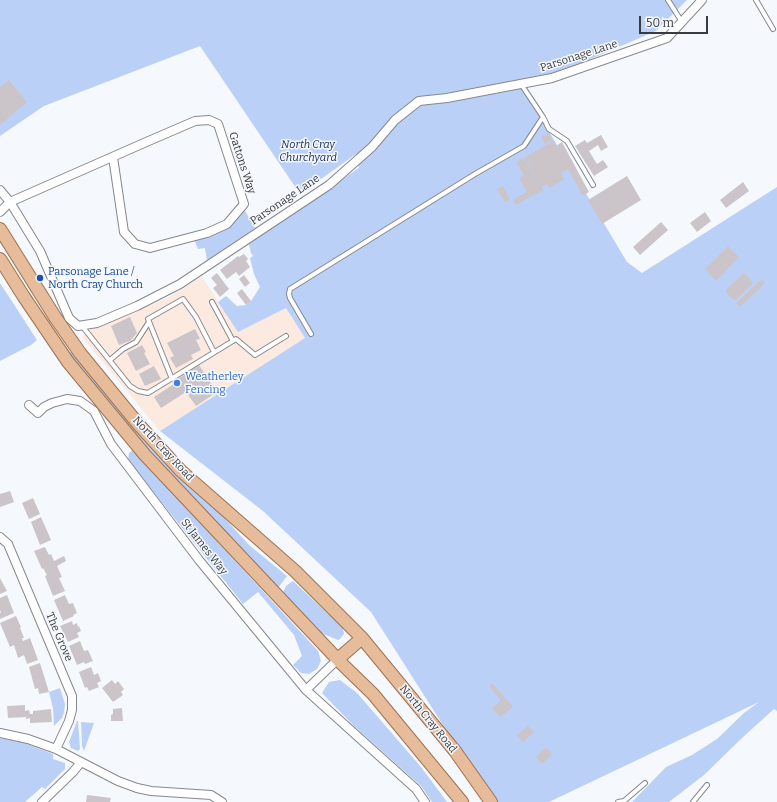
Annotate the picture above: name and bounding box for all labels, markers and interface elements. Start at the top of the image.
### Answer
scale bar [641,8,710,34]
text: 50 m [646,16,674,30]
street label: Parsonage Lane [539,37,619,75]
street label: Gattons Way [226,130,258,196]
park label: North Cray Churchyard [279,138,337,164]
street label: Parsonage Lane [248,172,322,228]
place label: Parsonage Lane / North Cray Church [48,265,143,291]
marker: Parsonage Lane / North Cray Church [35,273,45,283]
place label: Weatherley Fencing [185,370,244,396]
marker: Weatherley Fencing [172,378,182,388]
street label: North Cray Road [130,414,196,484]
street label: St James Way [178,516,230,578]
street label: The Grove [43,611,75,663]
street label: North Cray Road [397,682,459,756]

